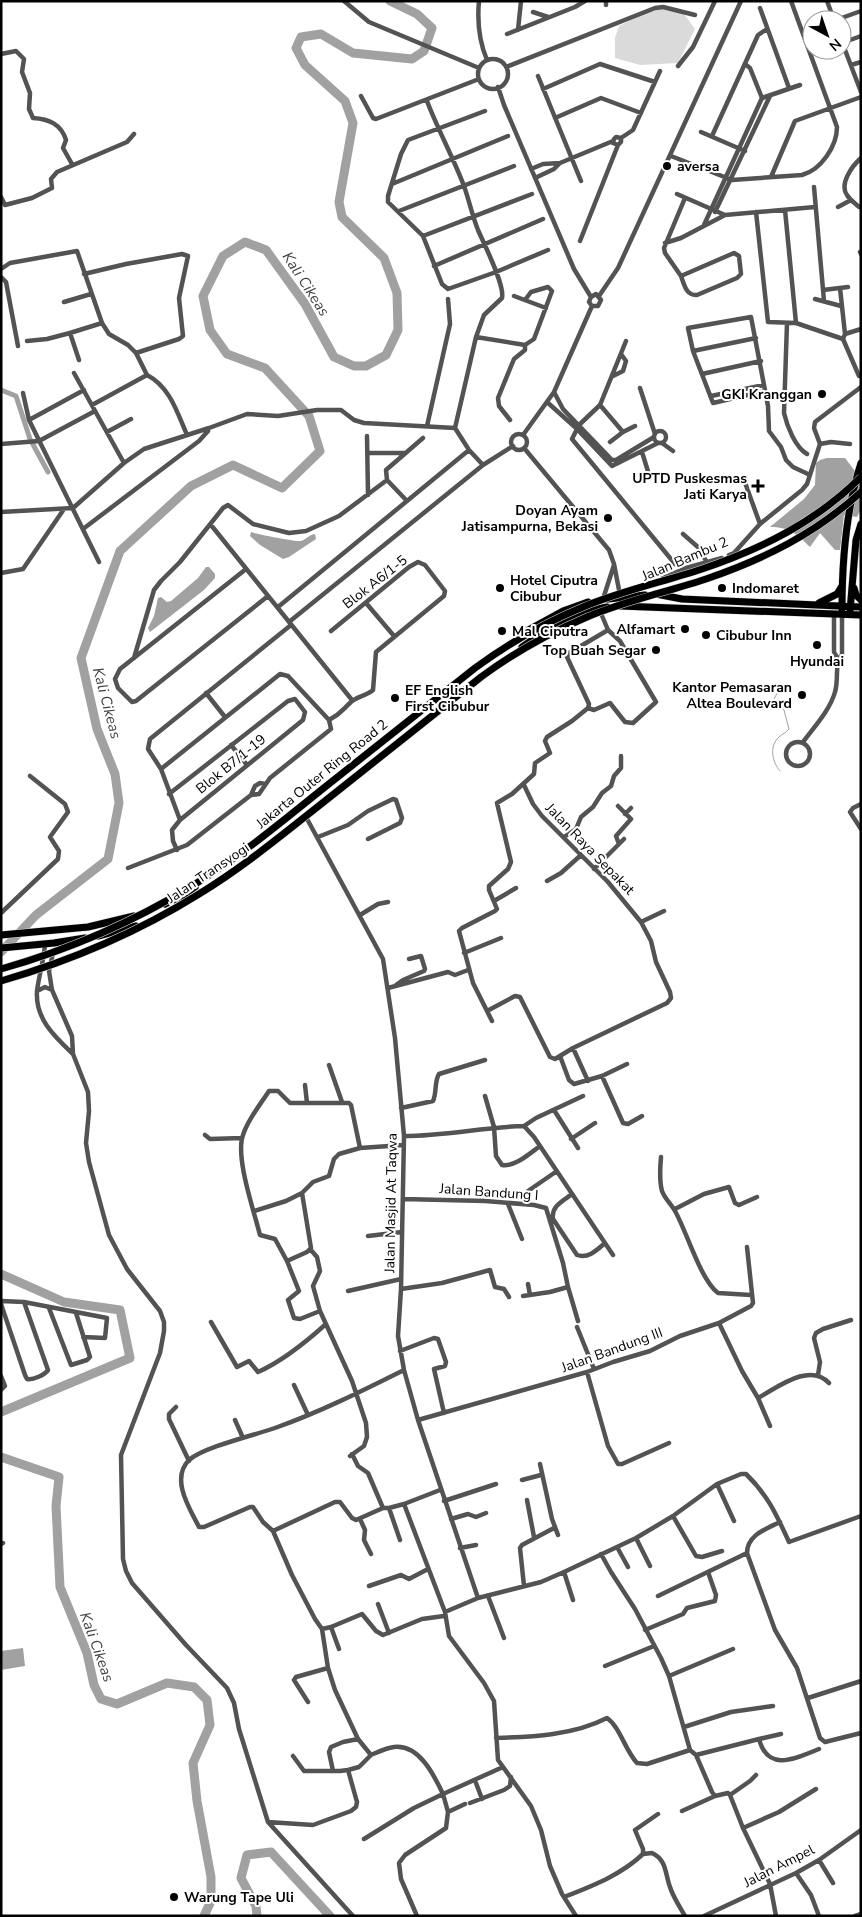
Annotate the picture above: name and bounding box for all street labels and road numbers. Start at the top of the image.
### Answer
street label: Jalan Bambu 2 [638,532,731,586]
street label: Blok A6/1-5 [339,551,411,613]
street label: Jakarta Outer Ring Road 2 [252,715,392,834]
street label: Blok B7/1-19 [192,730,270,798]
street label: Jalan Raya Sepakat [541,798,639,899]
street label: Jalan Transyogi [162,838,253,908]
street label: Jalan Masjid At Taqwa [380,1133,402,1274]
street label: Jalan Bandung I [438,1179,539,1205]
street label: Jalan Bandung III [558,1323,665,1377]
street label: Jalan Ampel [739,1840,818,1892]

